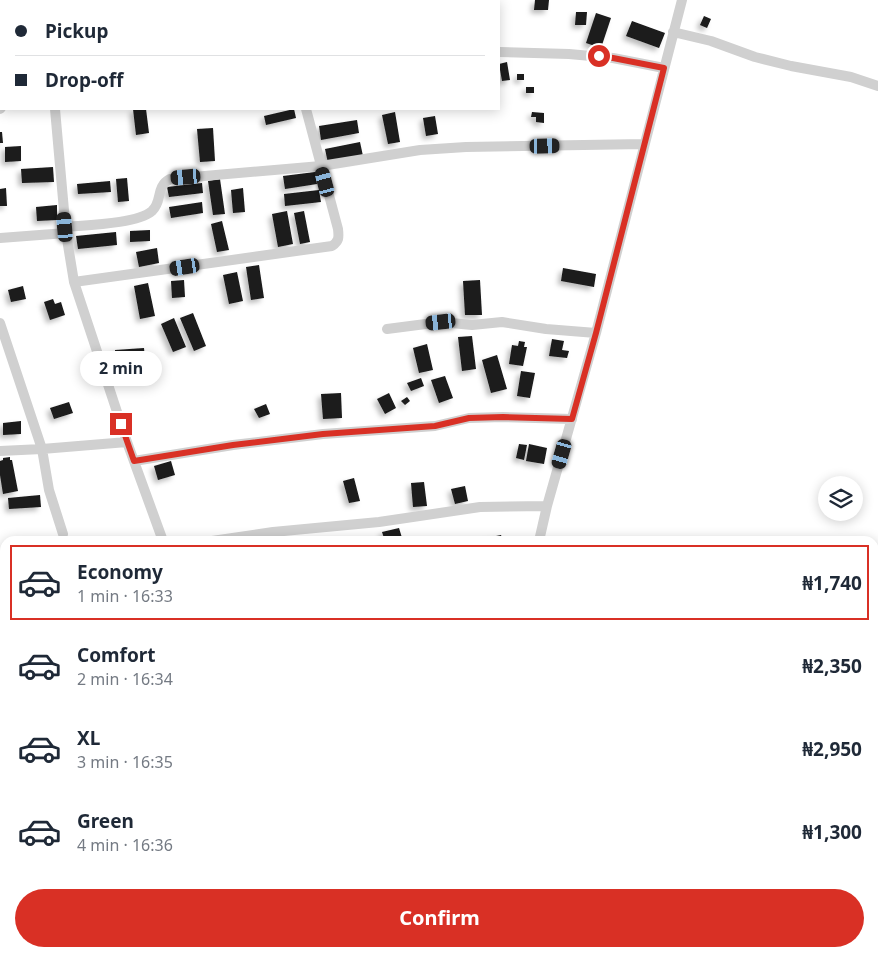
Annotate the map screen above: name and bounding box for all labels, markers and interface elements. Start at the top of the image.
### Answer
text: Pickup [45,18,108,44]
route start [588,45,610,67]
text: Drop-off [45,67,124,93]
car [529,138,560,154]
car [313,166,336,198]
car [170,168,201,186]
car [56,211,73,243]
car [169,257,200,277]
car [425,313,456,331]
callout: 2 min [80,352,162,386]
text: 2 min [99,357,143,379]
route end [110,413,132,435]
car [550,438,573,470]
map controls [818,476,863,521]
button: layers [818,476,863,521]
text: Economy [77,559,163,585]
icon: car [17,560,62,605]
text: ₦1,740 [802,570,862,596]
text: 1 min · 16:33 [77,585,173,607]
text: Comfort [77,642,156,668]
icon: car [17,643,62,688]
text: ₦2,350 [802,653,862,679]
text: 2 min · 16:34 [77,668,173,690]
text: XL [77,725,100,751]
icon: car [17,726,62,771]
text: ₦2,950 [802,736,862,762]
text: 3 min · 16:35 [77,751,173,773]
text: Green [77,808,134,834]
icon: car [17,809,62,854]
text: ₦1,300 [802,819,862,845]
text: 4 min · 16:36 [77,834,173,856]
button: Confirm [15,889,864,947]

